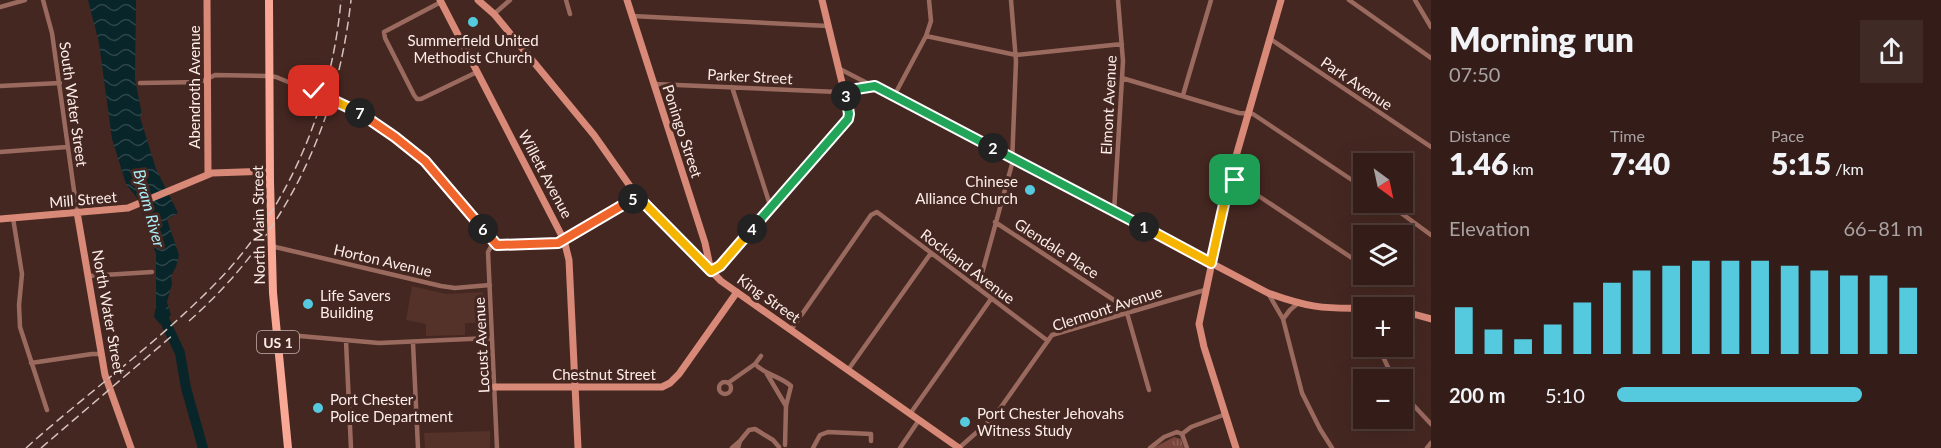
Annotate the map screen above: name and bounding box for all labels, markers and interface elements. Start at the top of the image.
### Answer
marker: Summerfield United Methodist Church [466,15,480,29]
text: Morning run [1449,19,1634,59]
button: share [1860,20,1923,83]
street label: Abendroth Avenue [185,25,203,149]
place label: Summerfield United Methodist Church [407,31,539,66]
street label: South Water Street [56,40,92,168]
street label: Park Avenue [1318,53,1396,114]
street label: Elmont Avenue [1096,55,1120,155]
text: 07:50 [1449,62,1500,86]
pin [288,65,339,116]
street label: Parker Street [707,65,794,87]
icon: check [297,74,330,107]
pin: 3 [831,81,861,111]
street label: Poningo Street [659,82,707,180]
text: 3 [841,86,851,105]
pin: 7 [345,98,375,128]
text: 7 [355,103,365,122]
text: Distance [1449,126,1510,145]
text: Time [1610,126,1645,145]
text: Pace [1771,126,1804,145]
street label: Willett Avenue [515,127,577,221]
pin: 2 [978,133,1008,163]
text: 2 [988,138,998,157]
text: 1.46 [1449,145,1508,181]
text: 7:40 [1610,145,1670,181]
text: 5:15 [1771,145,1831,181]
north arrow [1353,153,1413,213]
map controls [1353,153,1413,429]
pin [1209,154,1260,205]
text: km [1508,159,1534,178]
text: /km [1831,159,1864,178]
icon: arrive [1218,163,1251,196]
street label: North Main Street [248,165,268,285]
water label: Byram River [130,167,170,250]
place label: Chinese Alliance Church [915,172,1018,207]
marker: Chinese Alliance Church [1023,183,1037,197]
pin: 5 [618,184,648,214]
street label: Mill Street [48,187,118,211]
text: 5 [628,189,638,208]
pin: 1 [1129,212,1159,242]
pin: 6 [468,214,498,244]
pin: 4 [737,214,767,244]
street label: Glendale Place [1012,214,1103,282]
text: Elevation [1449,216,1530,240]
text: 66–81 m [1843,216,1923,240]
text: 1 [1139,217,1149,236]
text: 6 [478,219,488,238]
text: 4 [747,219,757,238]
street label: Rockland Avenue [917,225,1019,307]
button: layers [1353,225,1413,285]
street label: Horton Avenue [332,240,434,280]
street label: North Water Street [89,248,129,376]
street label: King Street [734,270,805,327]
street label: Clermont Avenue [1050,282,1164,334]
place label: Life Savers Building [320,286,391,321]
street label: Locust Avenue [469,296,493,393]
marker: Life Savers Building [301,297,315,311]
button: + [1353,297,1413,357]
road number: US 1 [257,331,299,353]
street label: Chestnut Street [552,365,656,383]
button: − [1353,369,1413,429]
text: 200 m [1449,383,1505,407]
text: 5:10 [1545,383,1585,407]
place label: Port Chester Police Department [330,390,453,425]
marker: Port Chester Police Department [311,401,325,415]
place label: Port Chester Jehovahs Witness Study [977,404,1124,439]
marker: Port Chester Jehovahs Witness Study [958,415,972,429]

